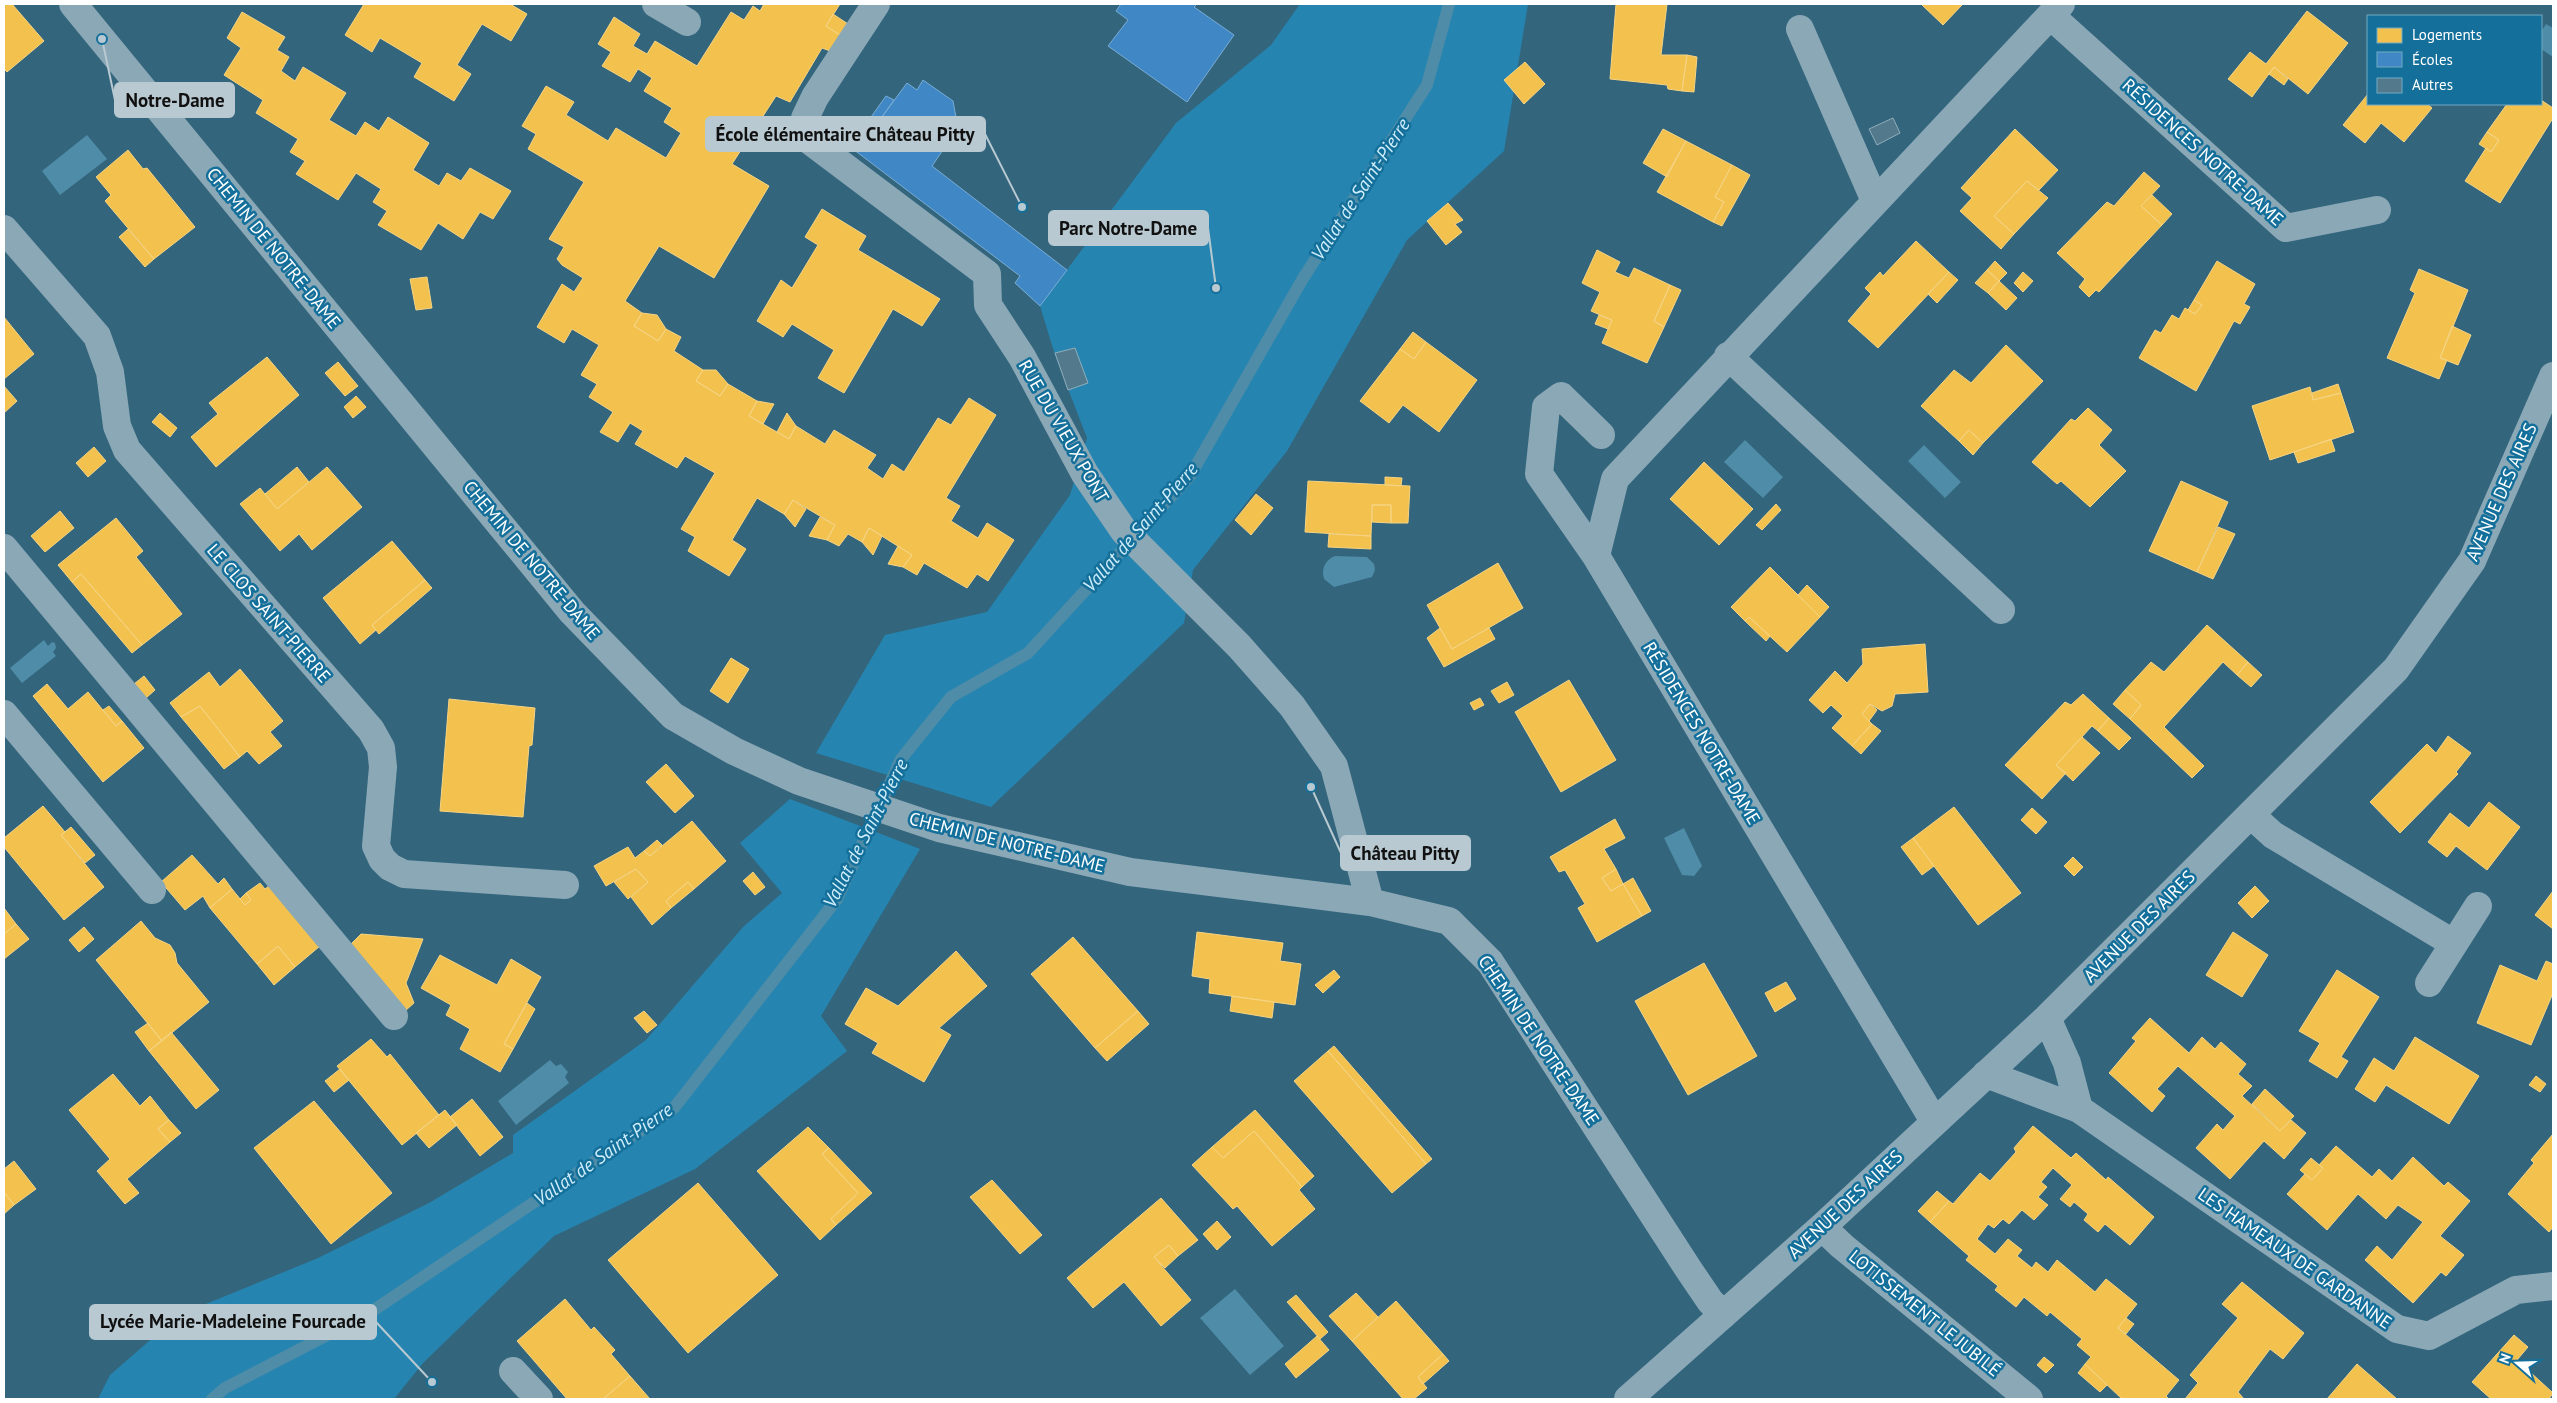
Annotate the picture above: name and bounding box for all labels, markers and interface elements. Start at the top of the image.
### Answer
legend [2367,15,2542,105]
text: Logements [2412,25,2482,44]
text: Écoles [2412,50,2453,69]
street label: RÉSIDENCES NOTRE-DAME [2118,73,2288,231]
text: Autres [2412,75,2453,94]
callout: Notre-Dame [115,83,234,117]
text: Notre-Dame [125,88,225,112]
water label: Vallat de Saint-Pierre [1305,113,1415,264]
callout: École élémentaire Château Pitty [706,117,985,151]
text: École élémentaire Château Pitty [715,122,975,146]
street label: CHEMIN DE NOTRE-DAME [202,163,346,333]
callout: Parc Notre-Dame [1049,211,1208,245]
text: Parc Notre-Dame [1059,216,1197,240]
street label: RUE DU VIEUX PONT [1014,355,1114,507]
street label: AVENUE DES AIRES [2460,419,2542,565]
water label: Vallat de Saint-Pierre [1077,457,1203,597]
street label: CHEMIN DE NOTRE-DAME [459,476,605,644]
street label: LE CLOS SAINT-PIERRE [202,539,336,687]
street label: RÉSIDENCES NOTRE-DAME [1638,637,1766,829]
water label: Vallat de Saint-Pierre [817,754,913,912]
street label: CHEMIN DE NOTRE-DAME [907,807,1107,877]
callout: Château Pitty [1341,836,1470,870]
text: Château Pitty [1351,841,1460,865]
street label: AVENUE DES AIRES [2078,865,2200,987]
street label: CHEMIN DE NOTRE-DAME [1473,950,1605,1130]
water label: Vallat de Saint-Pierre [529,1097,677,1211]
street label: AVENUE DES AIRES [1783,1145,1907,1263]
street label: LES HAMEAUX DE GARDANNE [2194,1182,2396,1334]
street label: LOTISSEMENT LE JUBILÉ [1844,1245,2006,1381]
callout: Lycée Marie-Madeleine Fourcade [90,1305,376,1339]
text: Lycée Marie-Madeleine Fourcade [100,1309,366,1333]
north arrow [2492,1338,2542,1388]
text: N [2495,1351,2515,1366]

